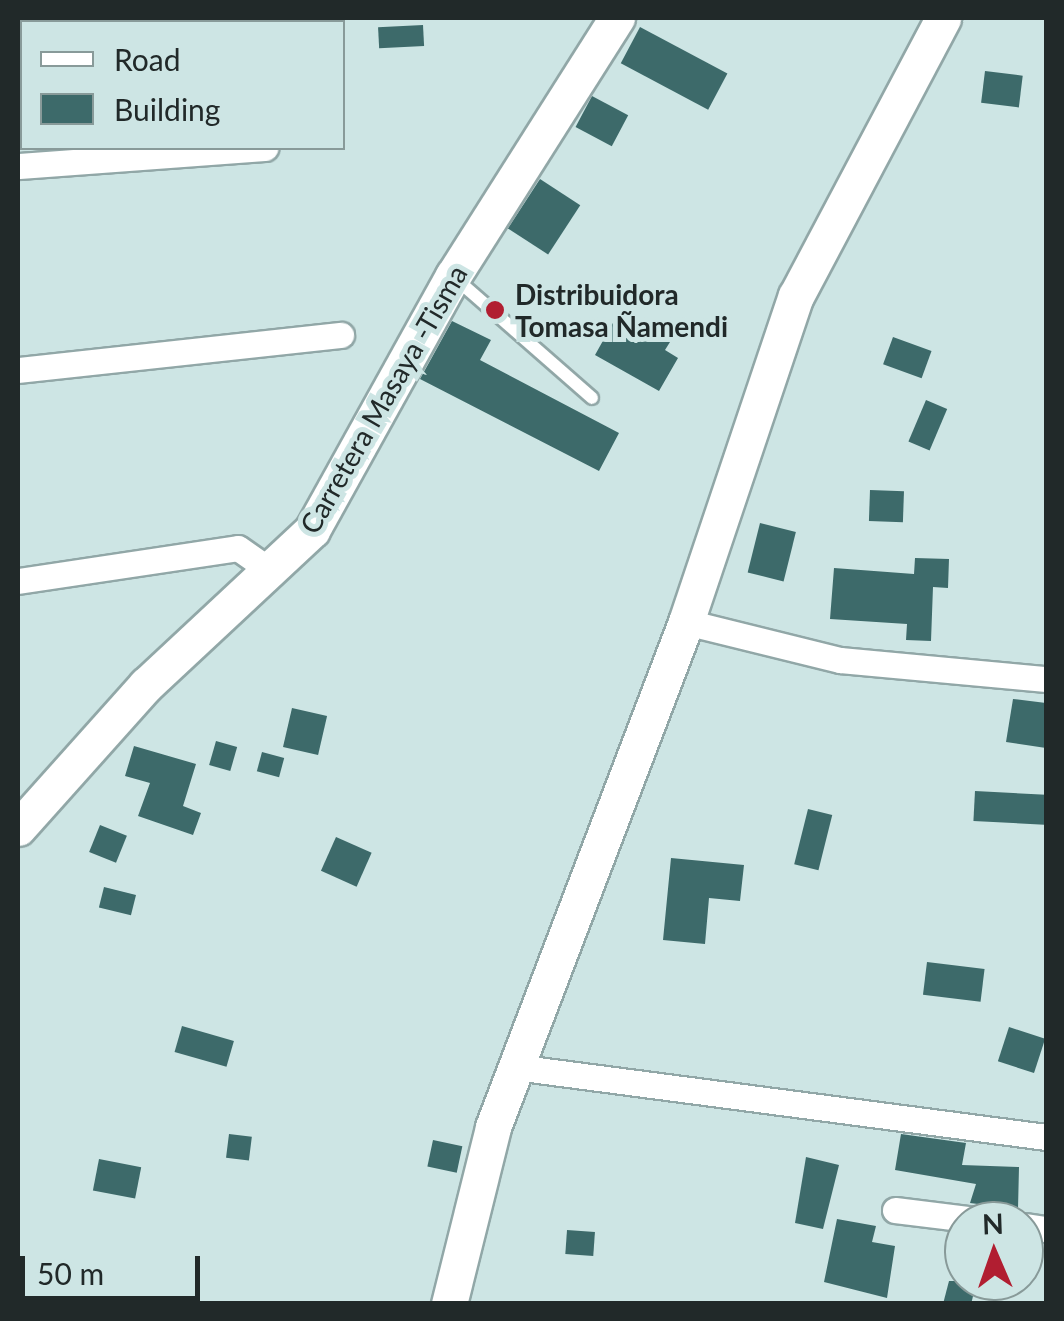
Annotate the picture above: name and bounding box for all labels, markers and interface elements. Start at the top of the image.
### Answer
legend [20,20,345,150]
text: Road [114,41,181,77]
text: Building [114,91,220,127]
street label: Carretera Masaya -Tisma [292,259,474,539]
place label: Distribuidora Tomasa Ñamendi [515,277,728,343]
marker: Distribuidora Tomasa Ñamendi [484,299,506,321]
north arrow [944,1201,1044,1301]
text: N [982,1206,1004,1240]
scale bar [25,1236,205,1298]
text: 50 m [37,1255,104,1291]

